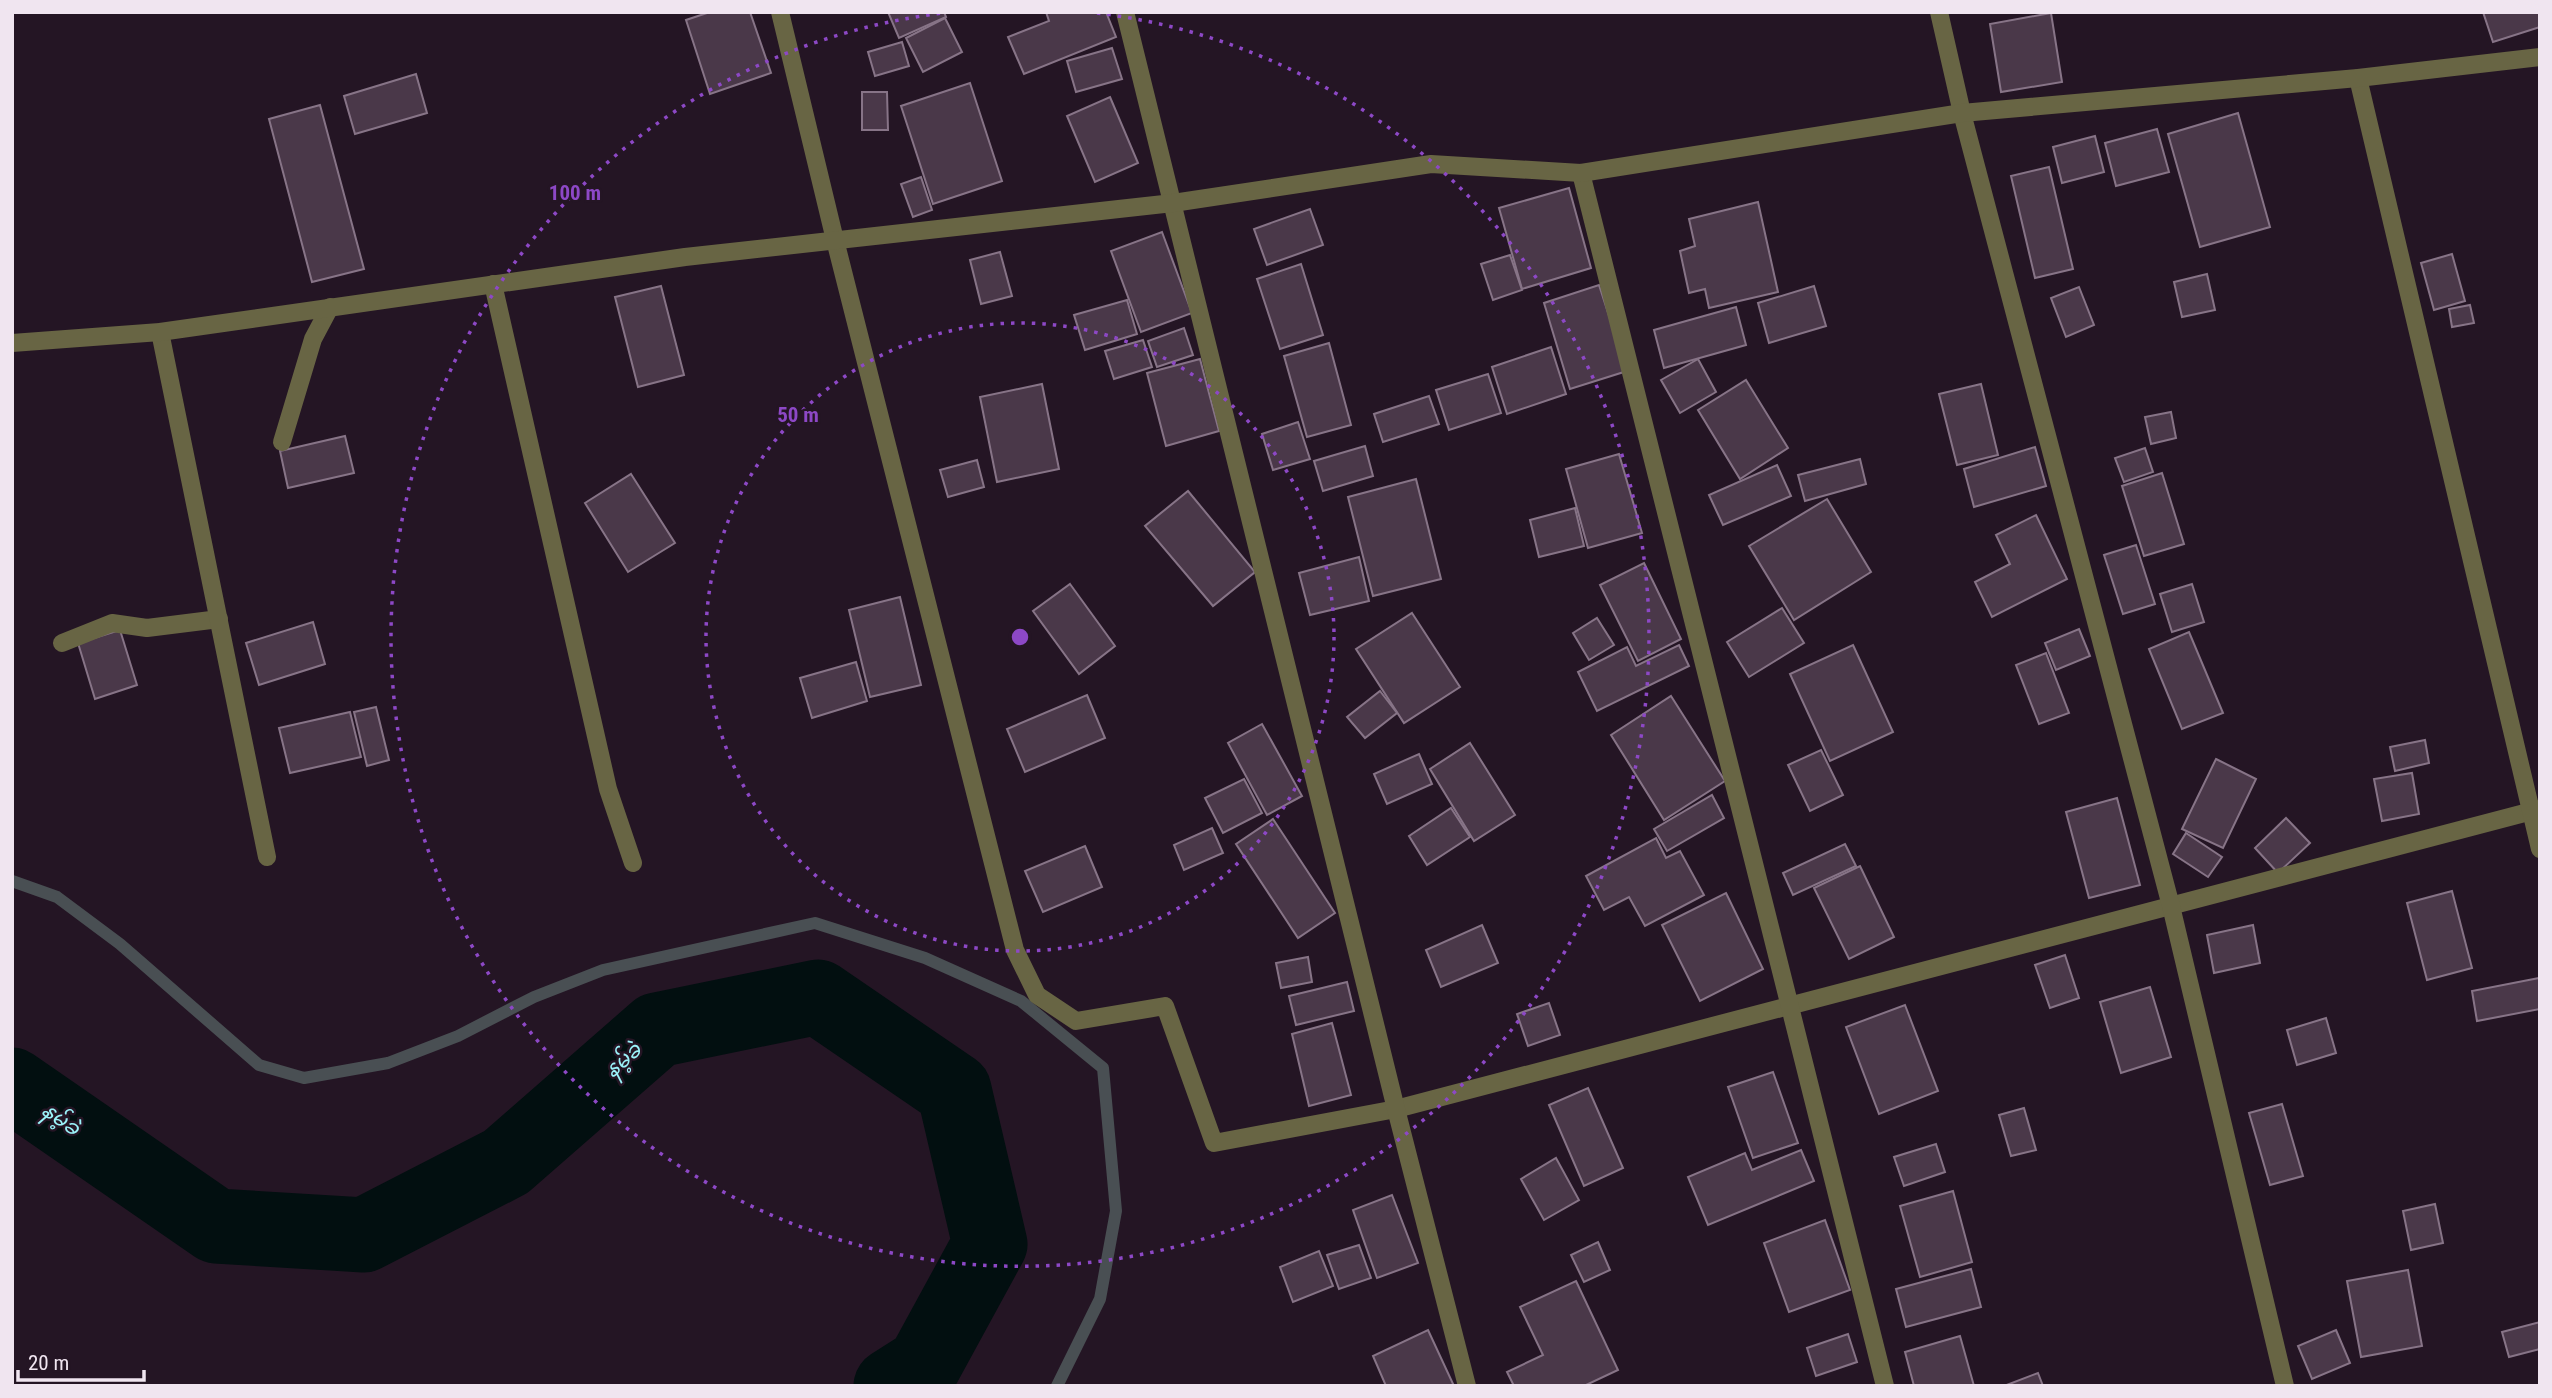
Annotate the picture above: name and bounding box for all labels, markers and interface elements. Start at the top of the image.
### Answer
text: 100 m [549,181,601,205]
text: 50 m [777,403,819,427]
centre of rings [1008,625,1032,649]
water label: နမ့်ခဲ [598,1035,650,1086]
water label: နမ့်ခဲ [35,1095,87,1145]
scale bar [18,1338,144,1382]
text: 20 m [28,1351,69,1375]

